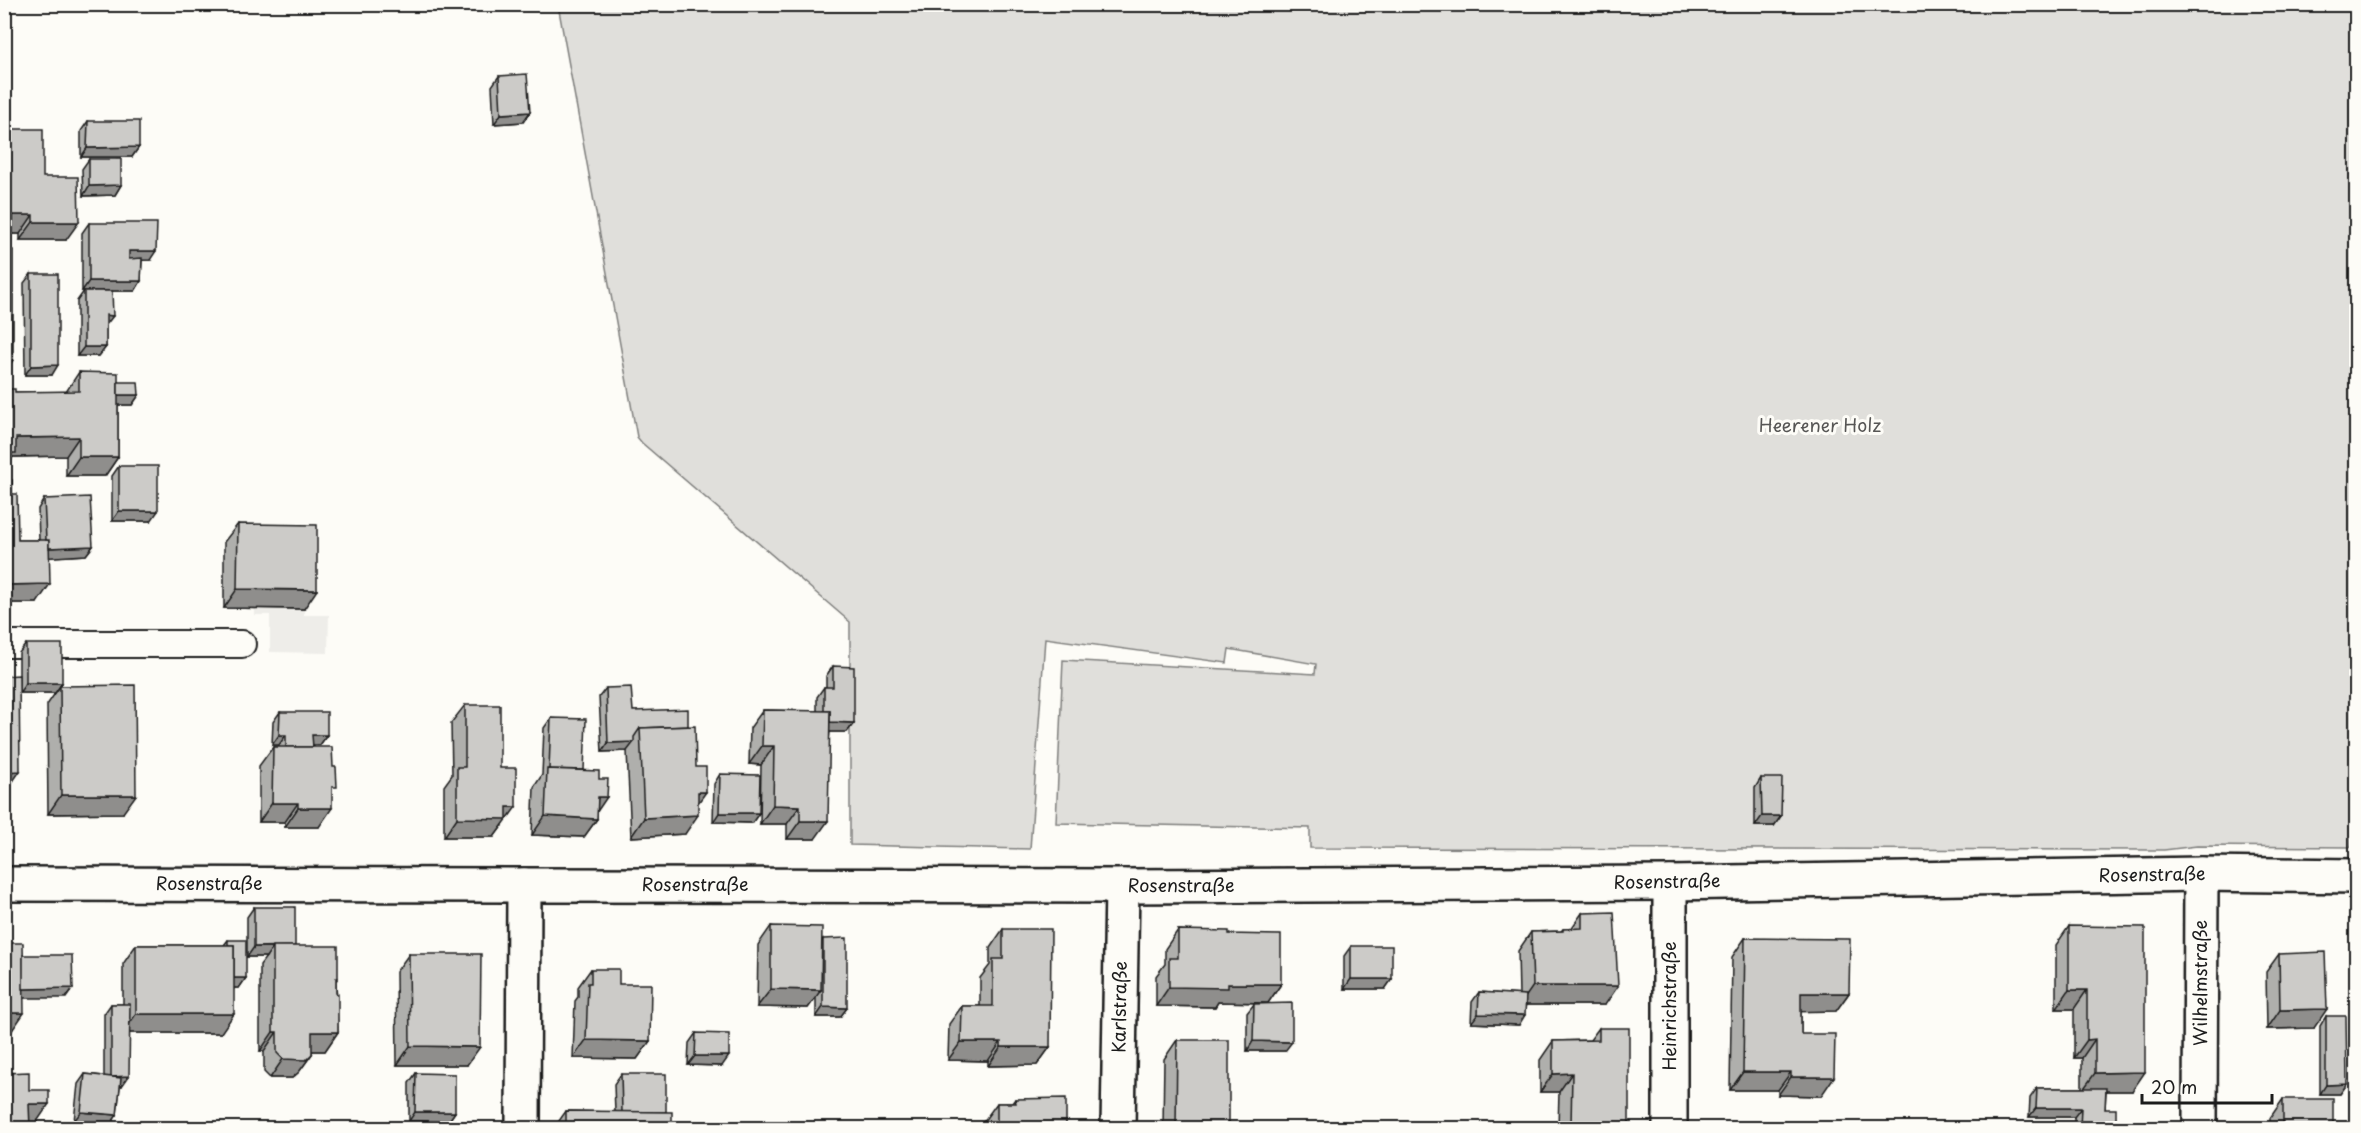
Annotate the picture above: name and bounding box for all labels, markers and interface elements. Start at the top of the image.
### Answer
park label: Heerener Holz [1759,411,1881,438]
street label: Rosenstraße [2098,859,2206,888]
street label: Rosenstraße [1613,866,1721,895]
street label: Rosenstraße [155,869,263,896]
street label: Rosenstraße [641,870,749,897]
street label: Rosenstraße [1127,871,1235,898]
street label: Wilhelmstraße [2186,920,2213,1046]
street label: Heinrichstraße [1655,941,1682,1071]
street label: Karlstraße [1104,961,1133,1053]
scale bar [2142,1067,2272,1105]
text: 20 m [2151,1073,2197,1100]

